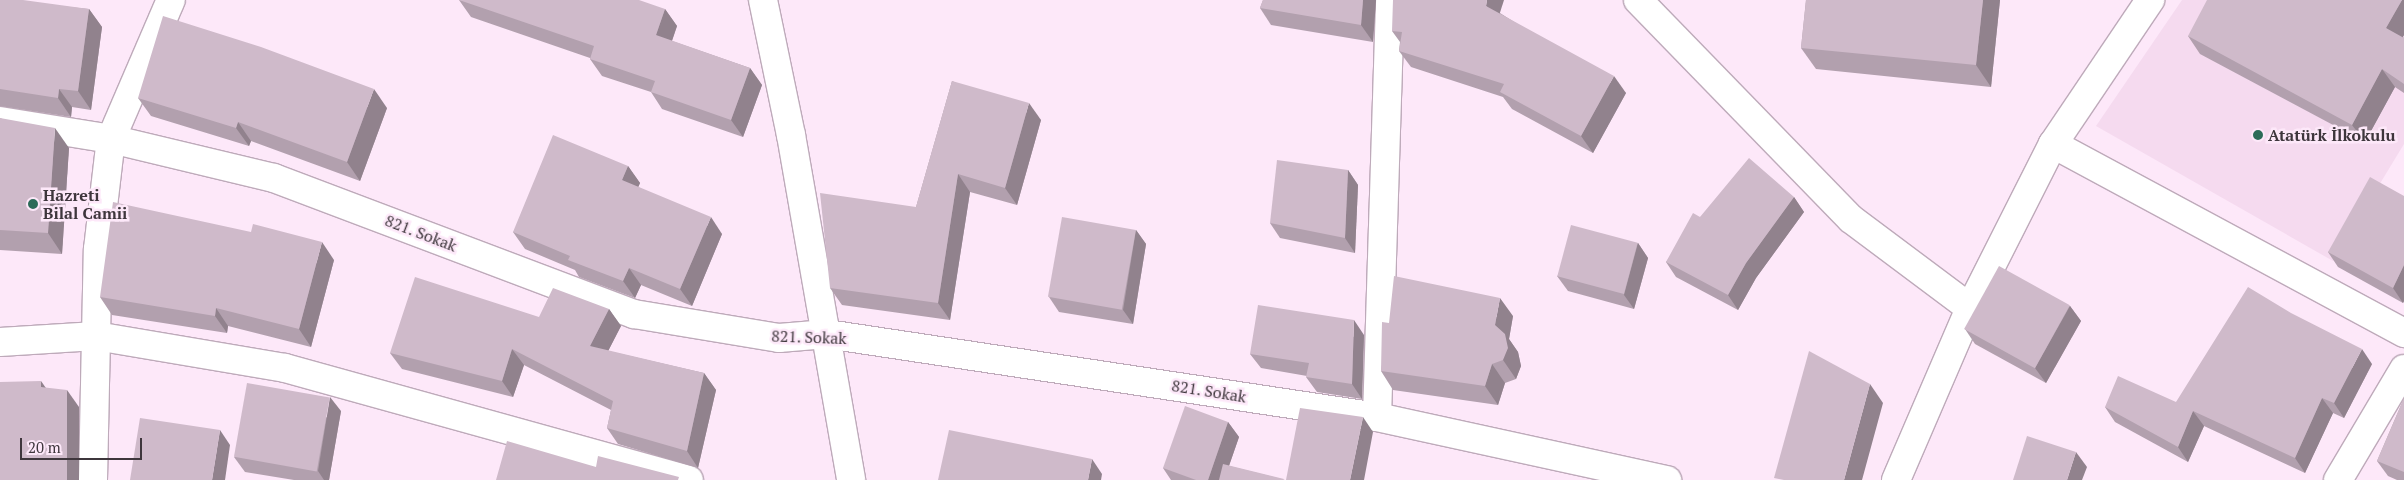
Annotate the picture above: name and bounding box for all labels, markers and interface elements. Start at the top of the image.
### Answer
place label: Atatürk İlkokulu [2268,125,2396,145]
marker: Atatürk İlkokulu [2252,129,2264,141]
place label: Hazreti Bilal Camii [43,185,127,223]
marker: Hazreti Bilal Camii [27,198,39,210]
street label: 821. Sokak [382,210,460,256]
street label: 821. Sokak [771,326,847,348]
street label: 821. Sokak [1170,376,1248,406]
scale bar [22,428,145,460]
text: 20 m [28,437,61,457]

